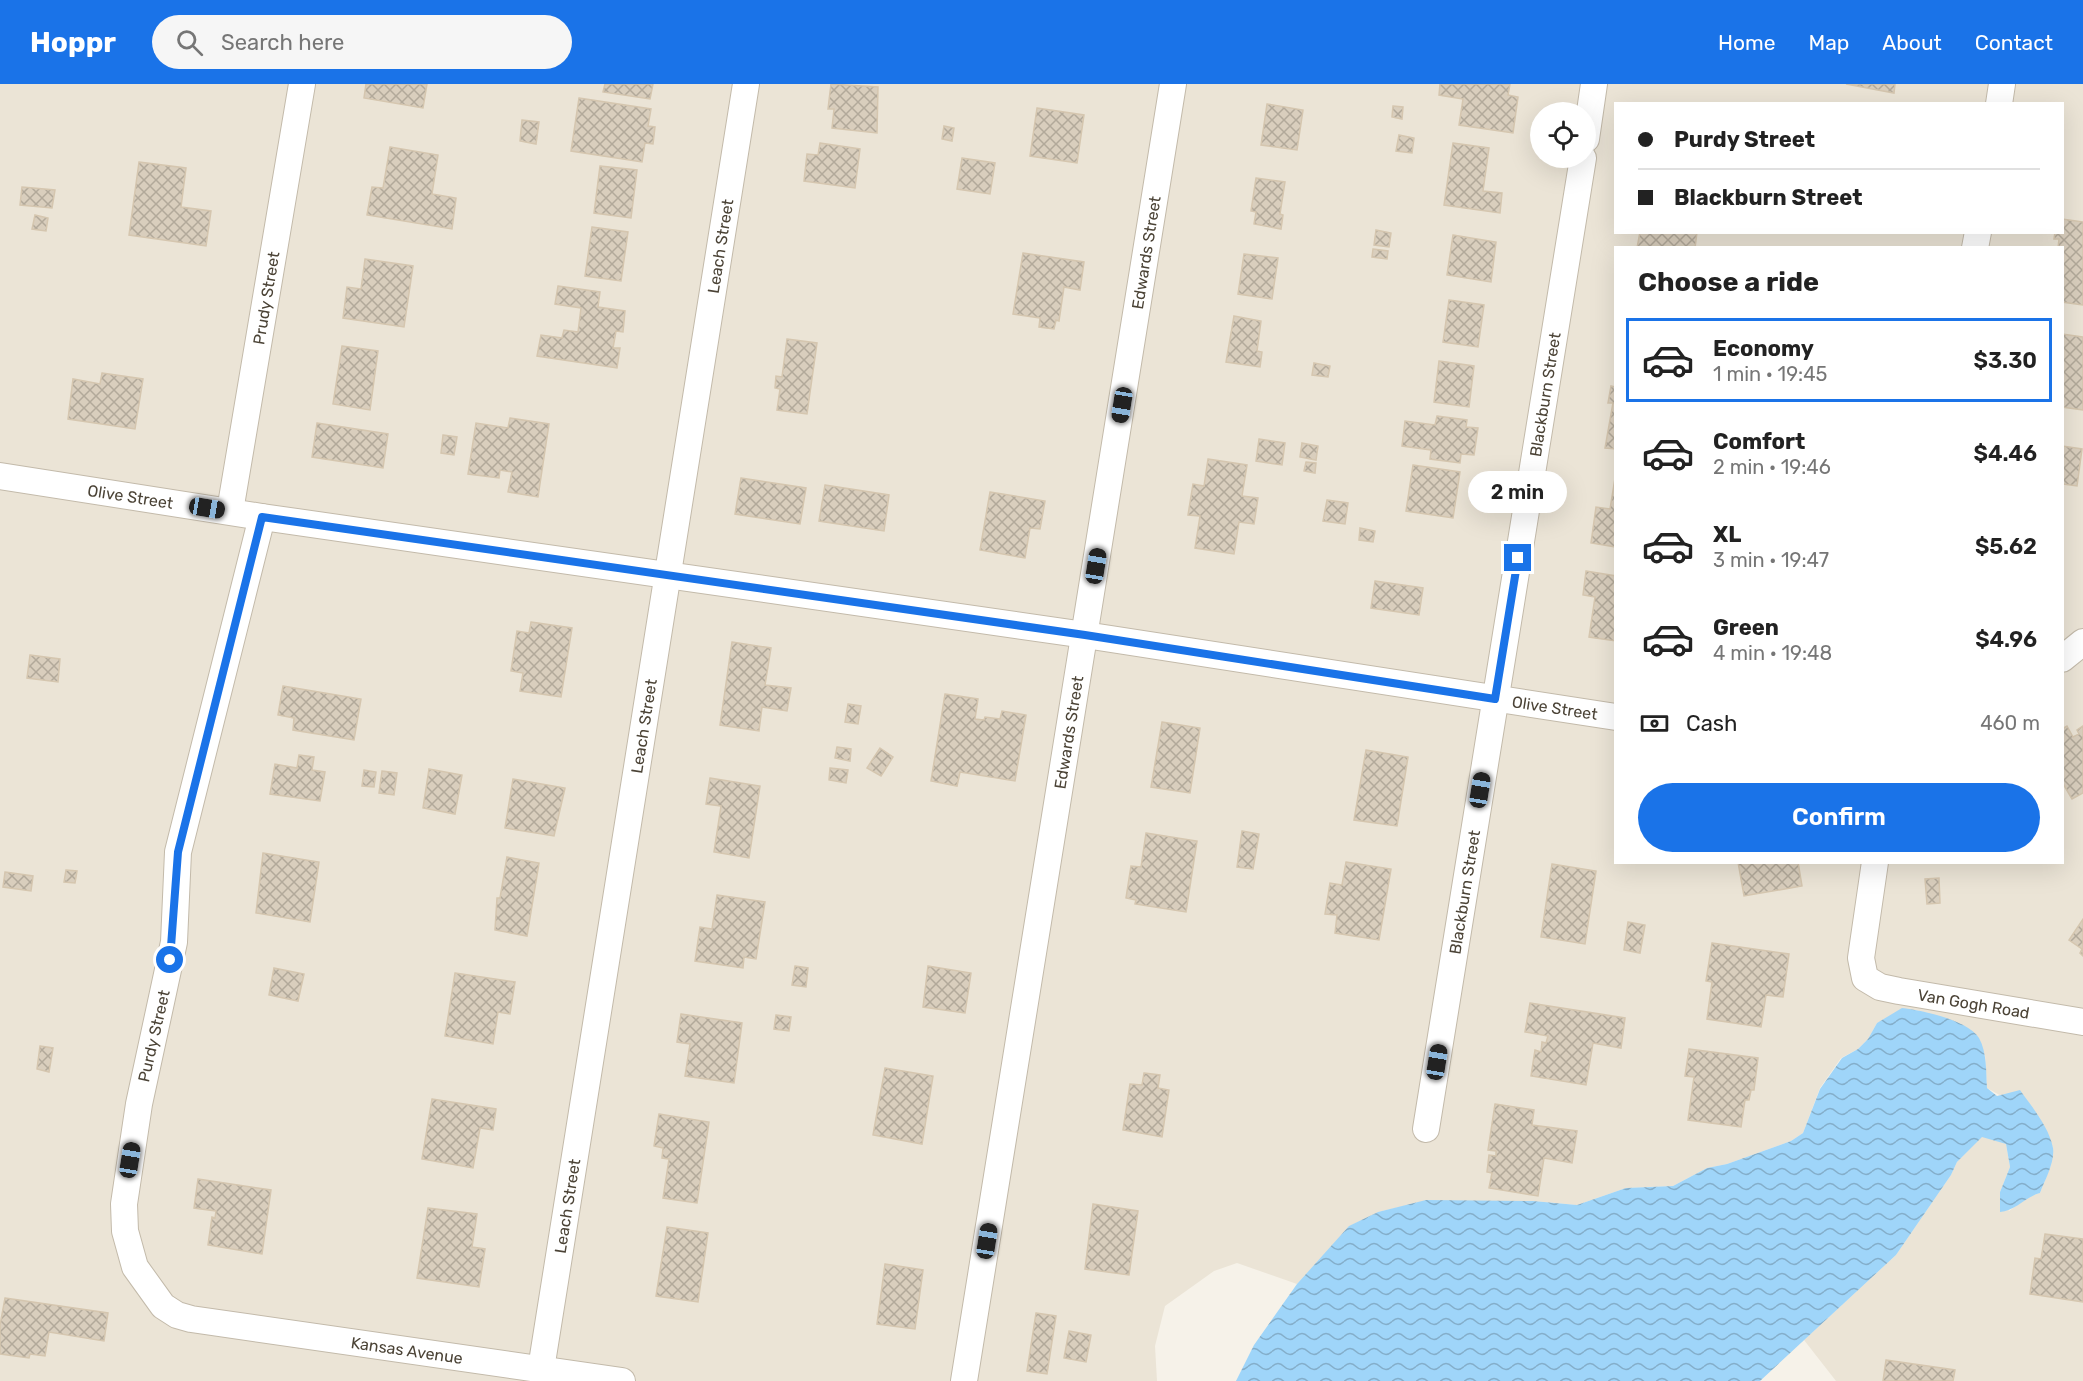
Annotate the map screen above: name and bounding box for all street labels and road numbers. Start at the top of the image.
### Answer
street label: Edwards Street [1127,195,1164,311]
street label: Leach Street [703,198,737,295]
street label: Prudy Street [249,250,283,346]
street label: Blackburn Street [1525,331,1564,458]
street label: Olive Street [86,480,175,512]
street label: Edwards Street [1050,674,1087,790]
street label: Leach Street [627,677,660,775]
street label: Olive Street [1511,692,1599,724]
street label: Blackburn Street [1445,828,1484,956]
street label: Van Gogh Road [1916,985,2031,1022]
street label: Purdy Street [134,988,174,1084]
street label: Leach Street [550,1157,584,1255]
street label: Kansas Avenue [350,1333,464,1367]

